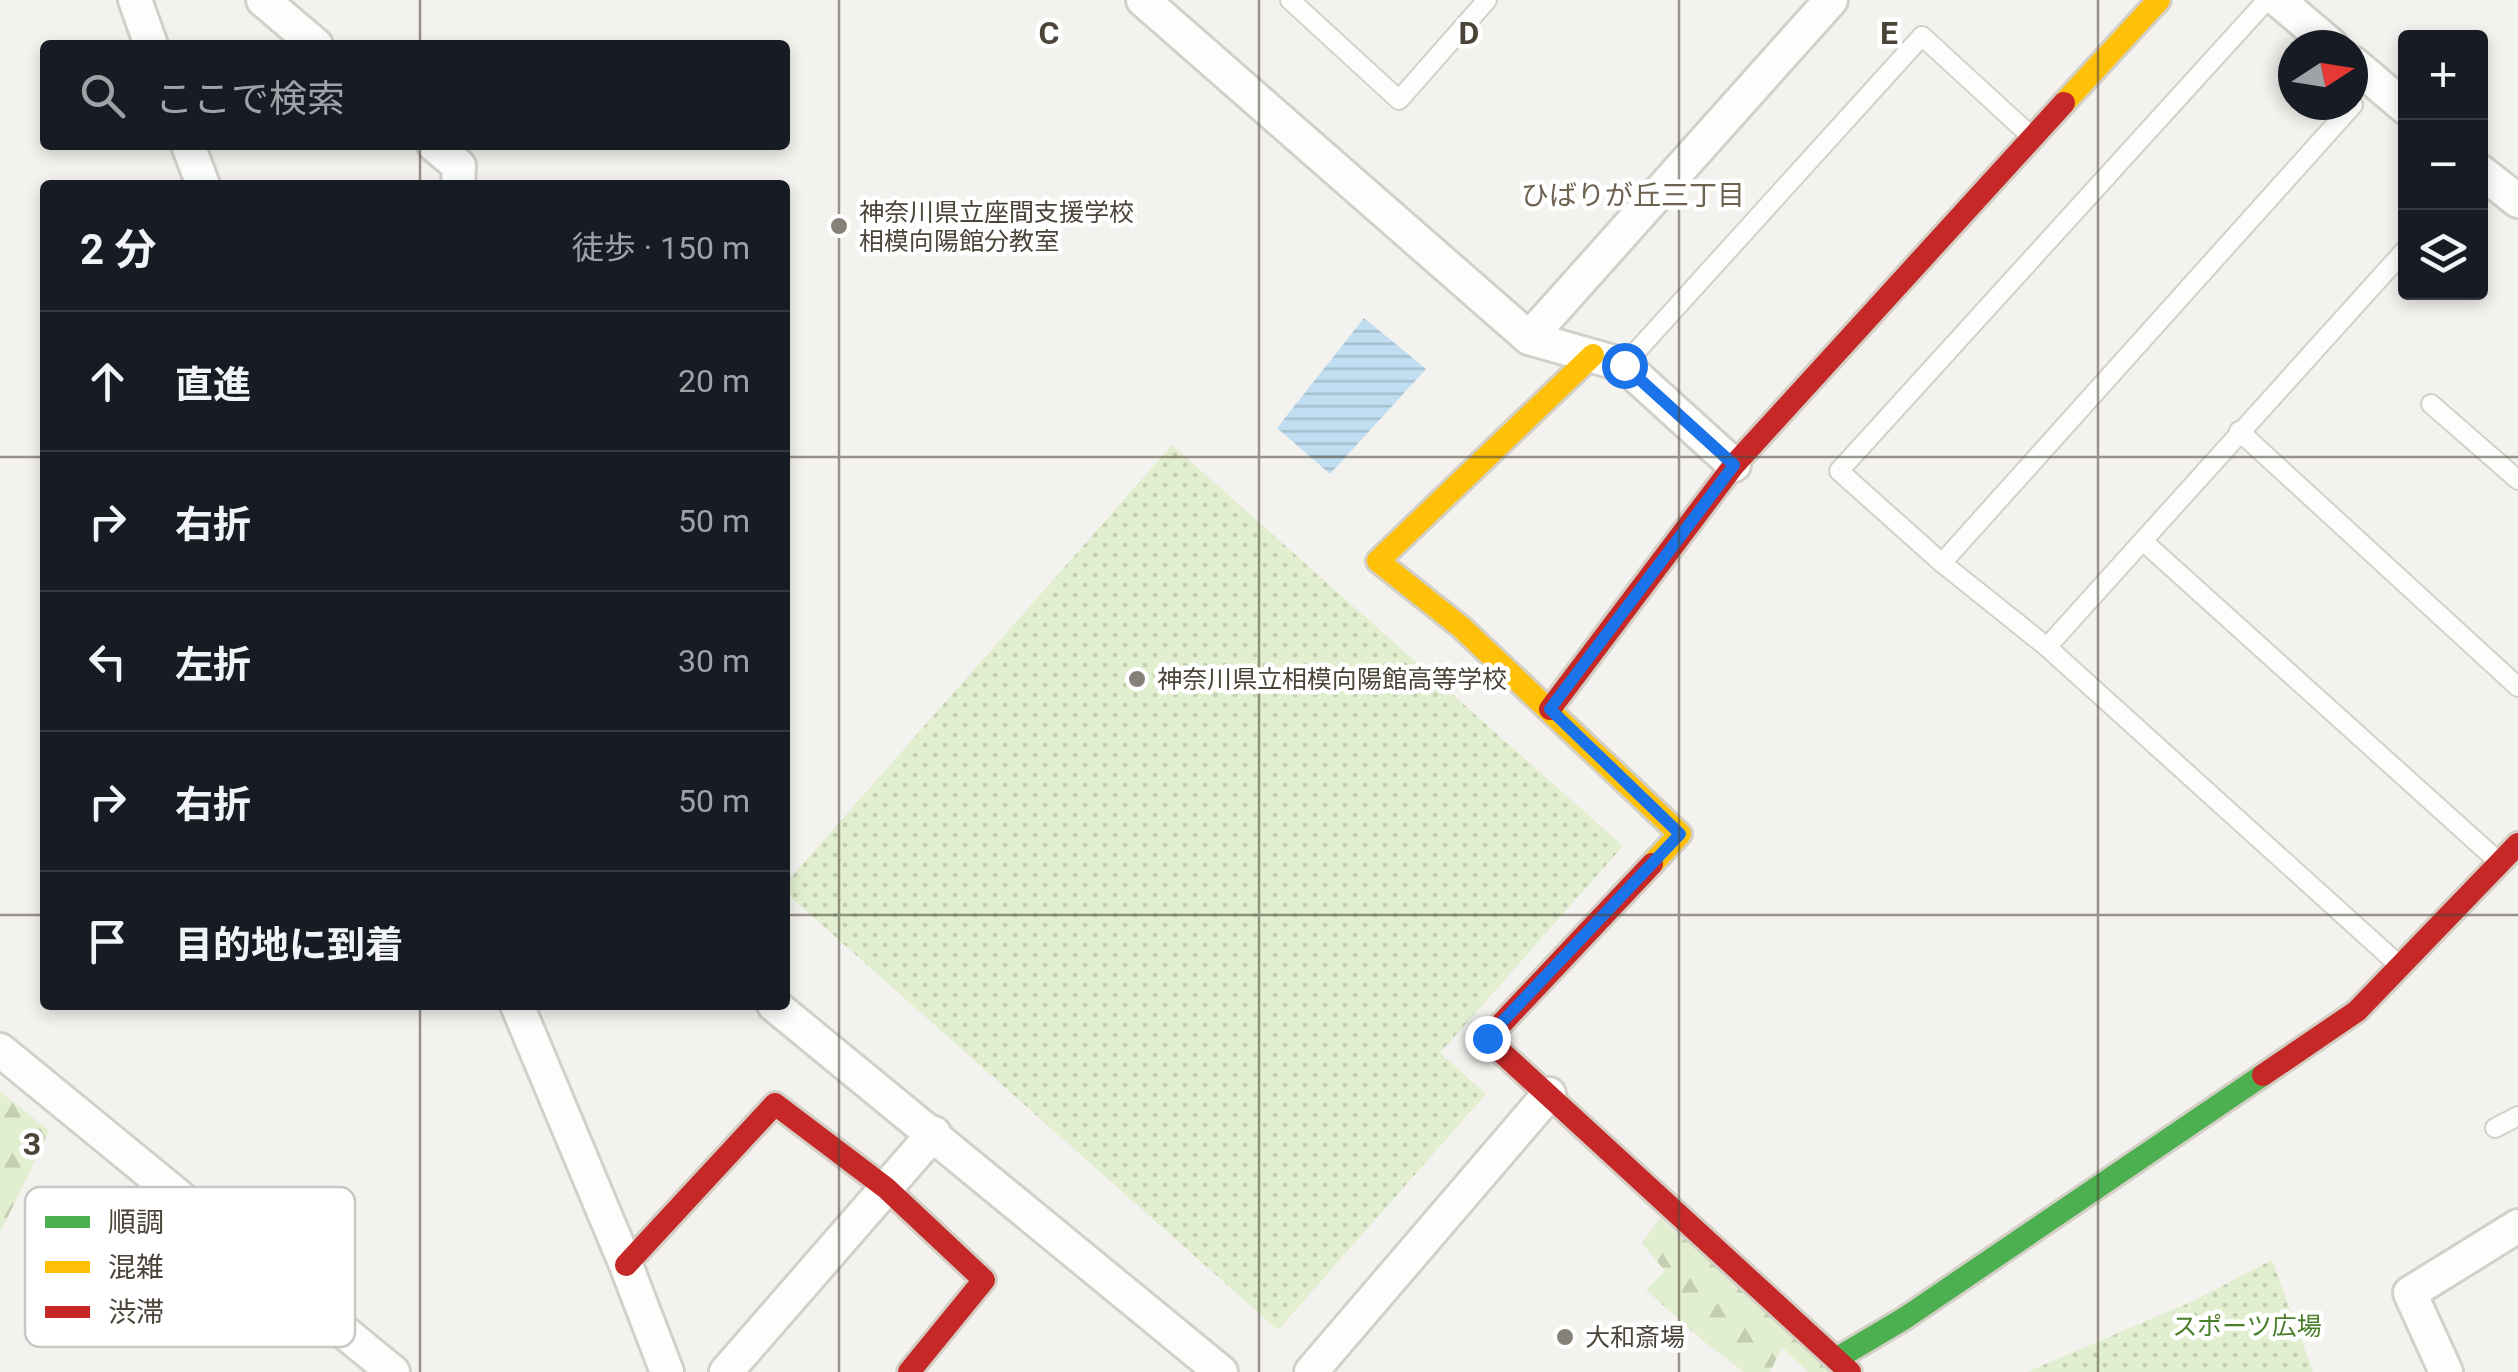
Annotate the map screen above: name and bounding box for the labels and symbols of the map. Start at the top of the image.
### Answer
text: C [1039,14,1059,52]
text: D [1459,14,1479,52]
text: E [1880,14,1898,52]
north arrow [2278,30,2368,120]
district label: ひばりが丘三丁目 [1521,179,1745,212]
place label: 神奈川県立座間支援学校 相模向陽館分教室 [859,198,1134,256]
marker: 神奈川県立座間支援学校 相模向陽館分教室 [828,215,850,237]
route start [1602,343,1648,389]
place label: 神奈川県立相模向陽館高等学校 [1157,665,1507,694]
marker: 神奈川県立相模向陽館高等学校 [1126,668,1148,690]
route end [1465,1016,1511,1062]
text: 3 [23,1125,41,1163]
legend [25,1187,355,1347]
text: 順調 [108,1206,164,1239]
text: 混雑 [108,1251,164,1284]
text: 渋滞 [108,1296,164,1329]
park label: スポーツ広場 [2172,1312,2322,1341]
place label: 大和斎場 [1585,1323,1685,1352]
marker: 大和斎場 [1554,1326,1576,1348]

